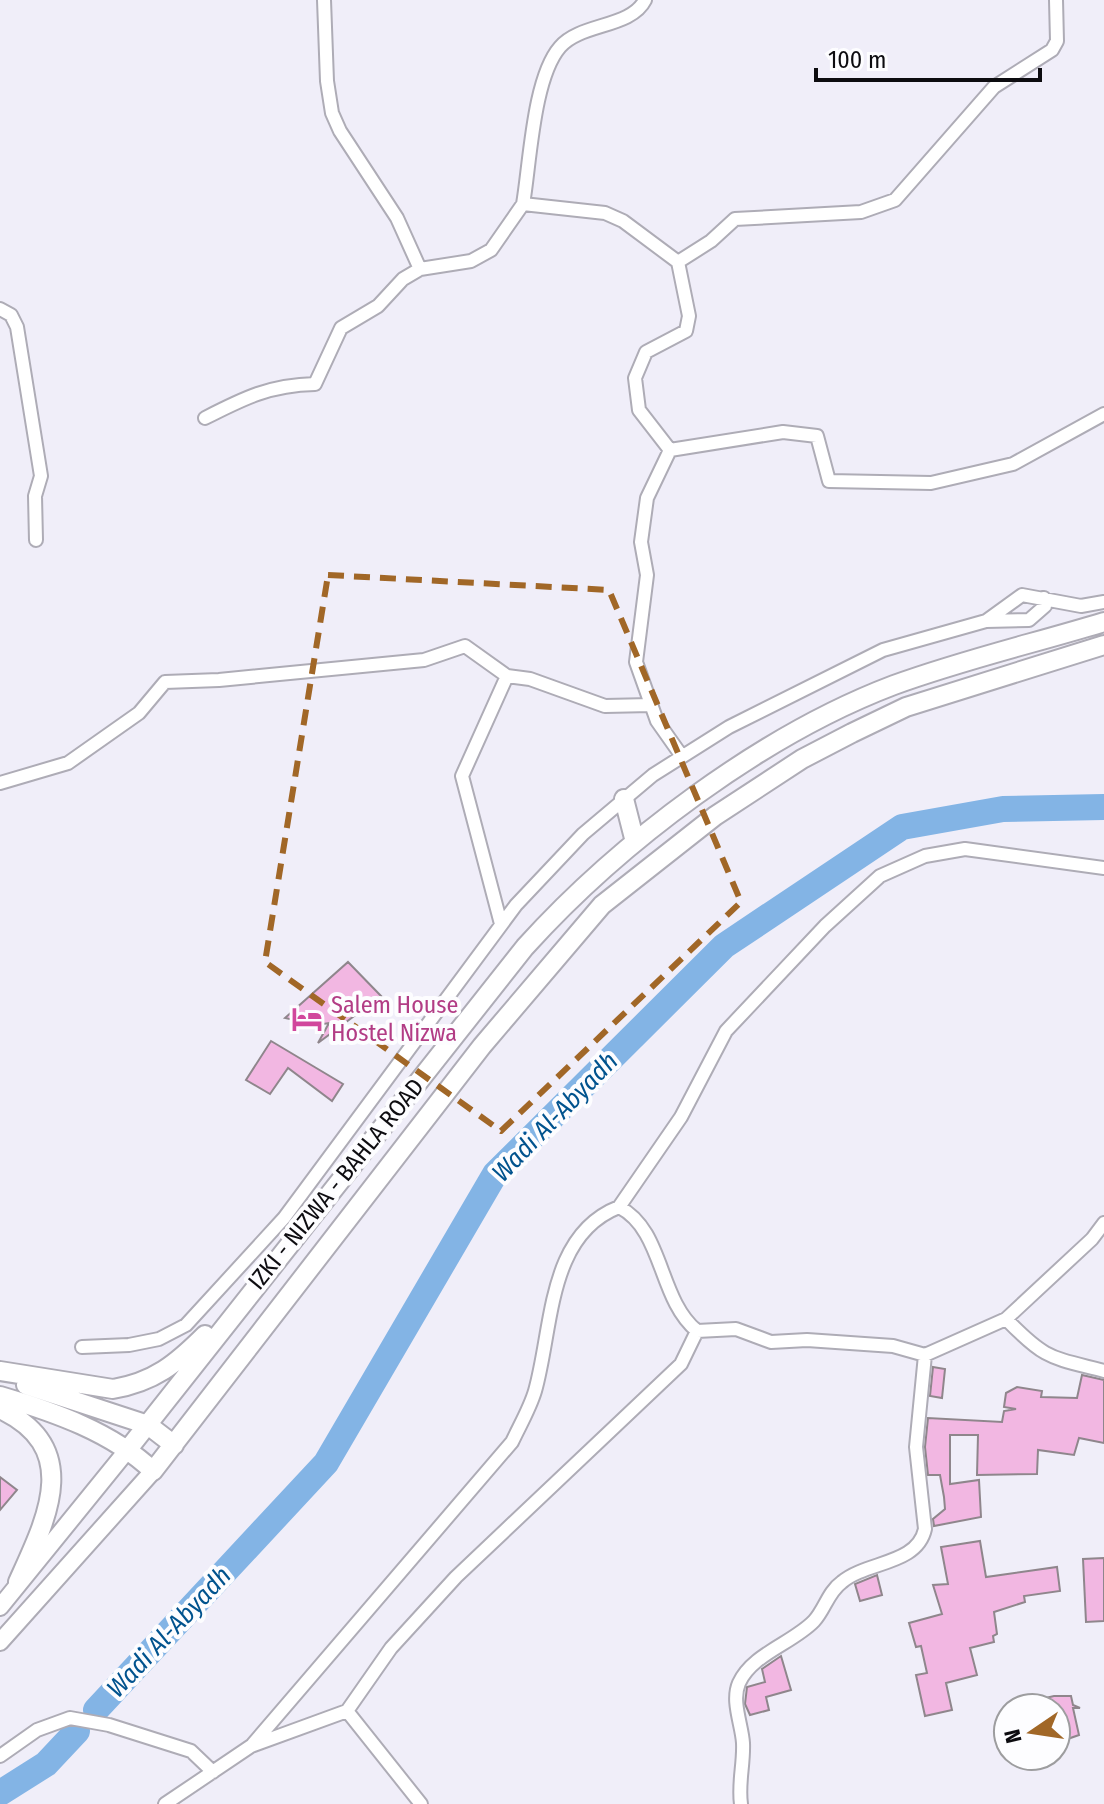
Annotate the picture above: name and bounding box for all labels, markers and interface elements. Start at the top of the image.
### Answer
scale bar [816,32,1040,82]
text: 100 m [828,46,886,74]
place label: Salem House Hostel Nizwa [331,991,458,1047]
hotel icon: Salem House Hostel Nizwa [290,1002,324,1036]
water label: Wadi Al-Abyadh [486,1046,624,1188]
street label: IZKI - NIZWA - BAHLA ROAD [242,1073,430,1295]
water label: Wadi Al-Abyadh [100,1560,238,1704]
north arrow [992,1692,1072,1772]
text: N [998,1727,1028,1746]

